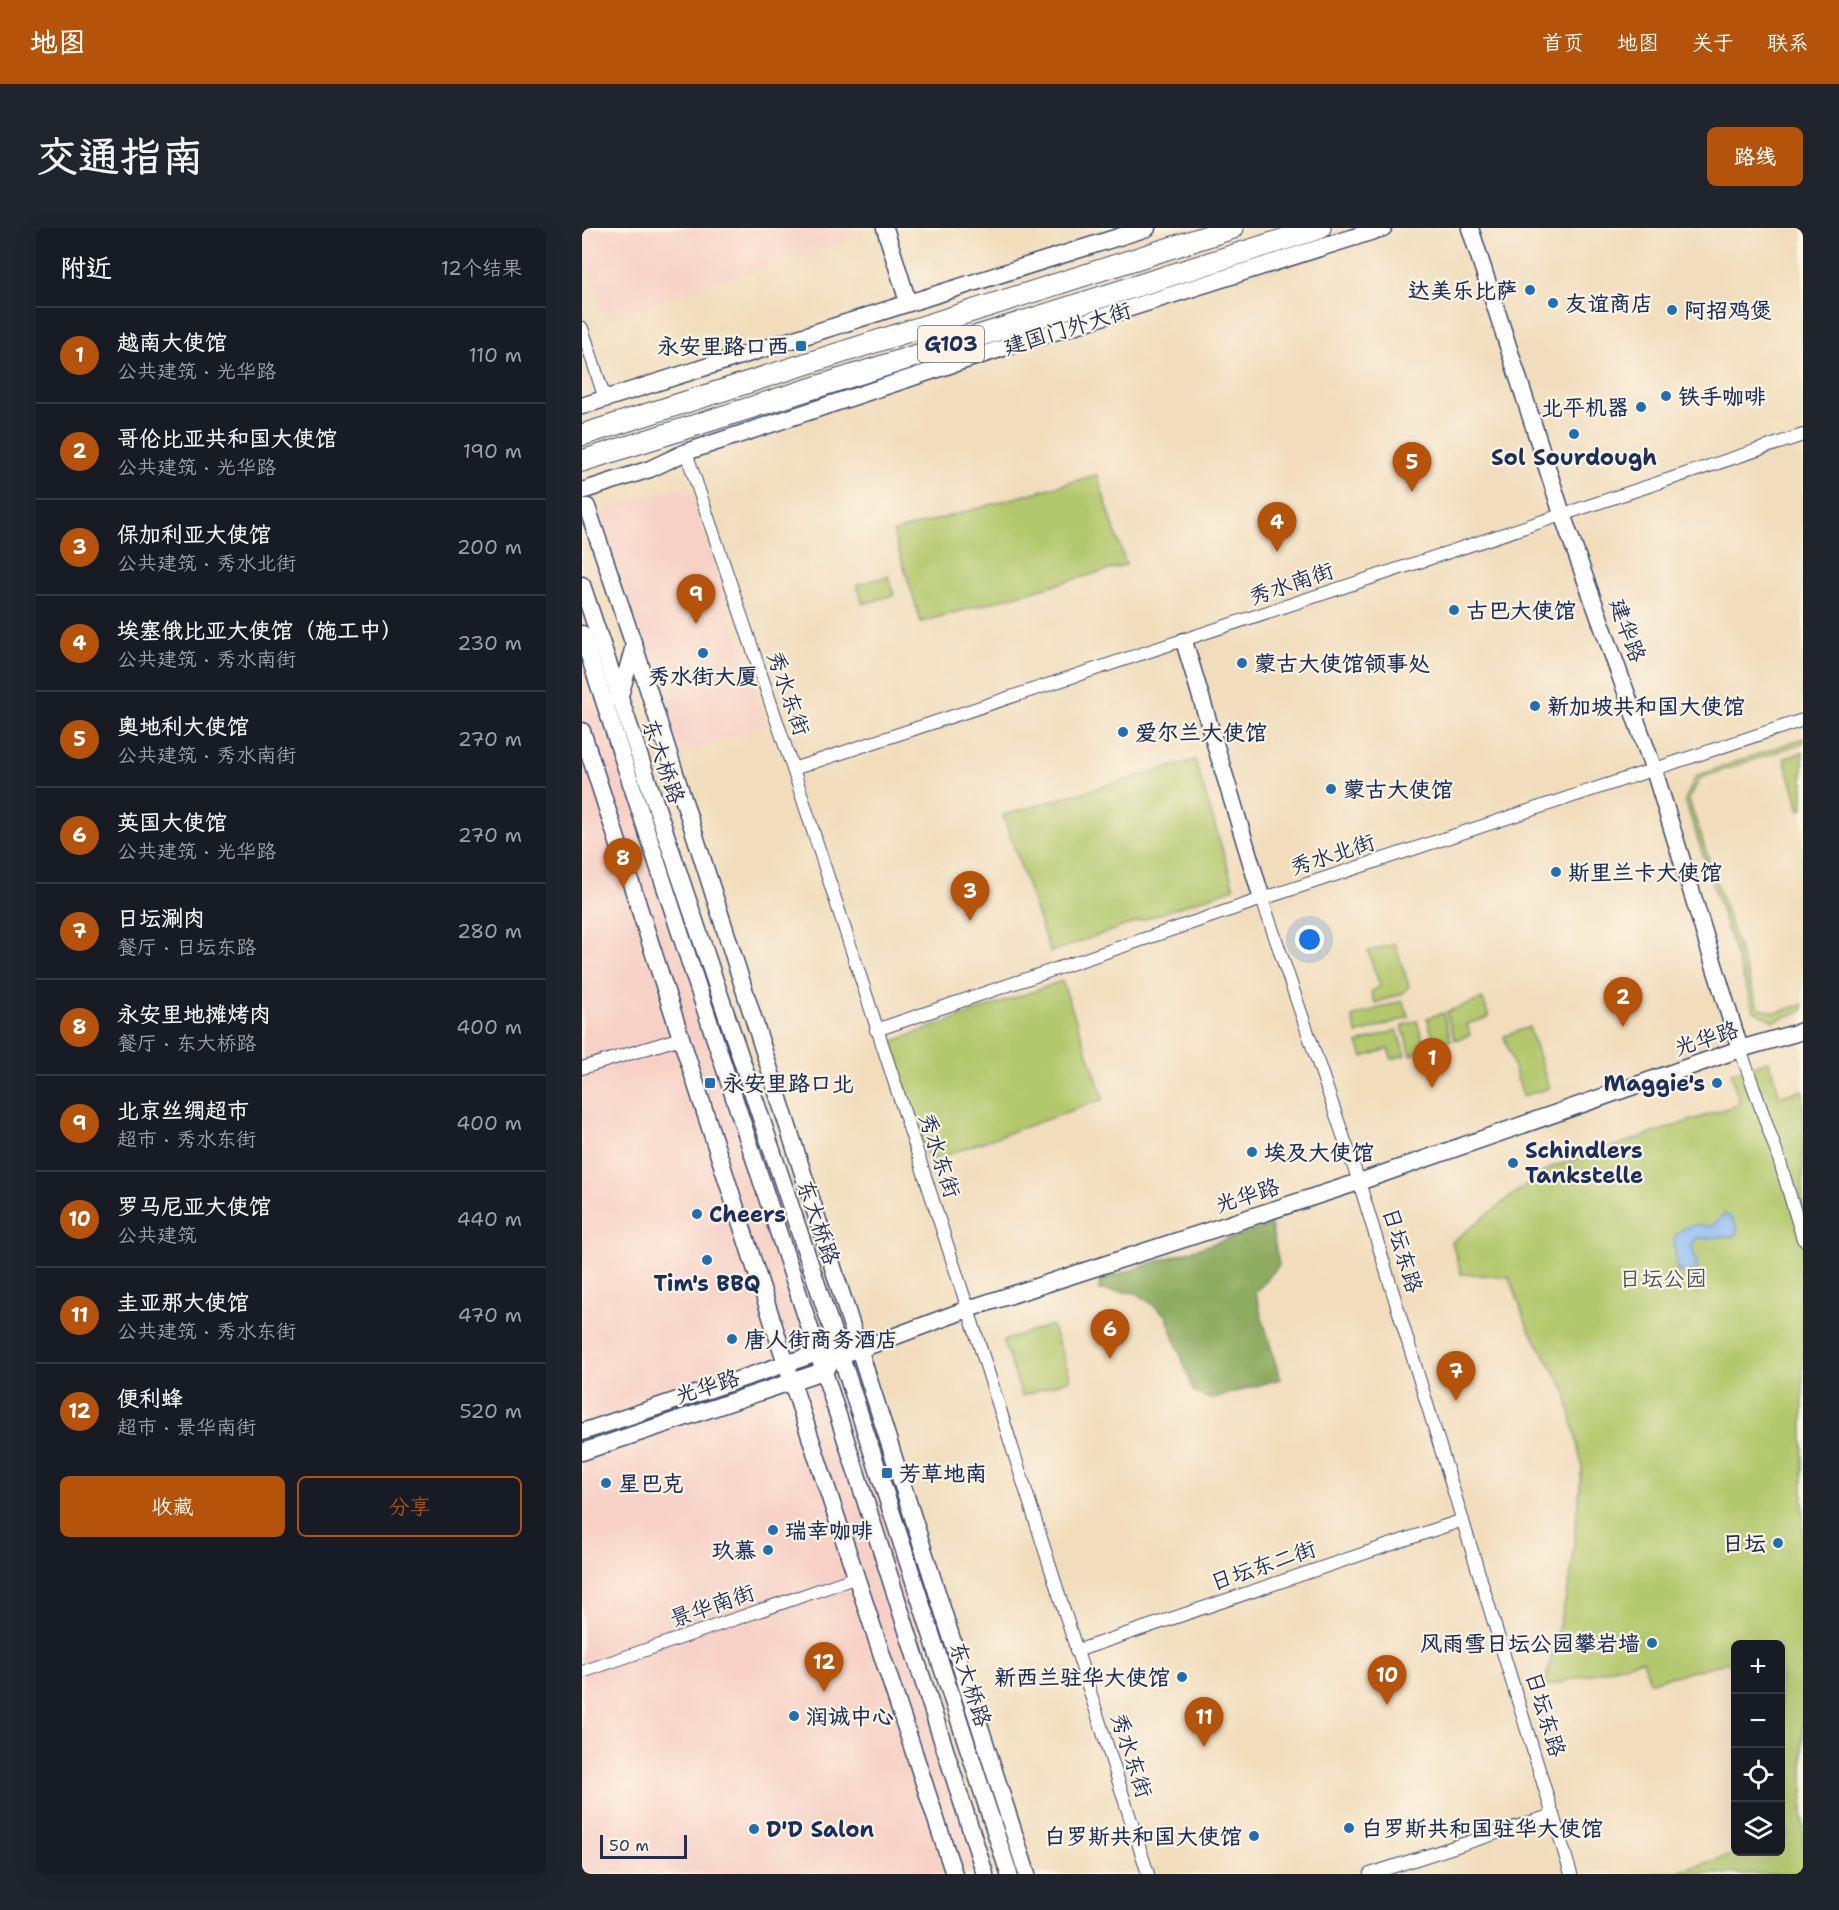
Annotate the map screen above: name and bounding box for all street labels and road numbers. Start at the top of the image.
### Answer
street label: 建国门外大街 [1000,295,1135,362]
road number: G103 [918,326,984,362]
street label: 秀水南街 [1245,555,1337,612]
street label: 建华路 [1603,594,1652,666]
street label: 秀水东街 [760,647,817,739]
street label: 东大桥路 [635,715,692,807]
street label: 秀水北街 [1286,827,1378,882]
street label: 光华路 [1670,1014,1742,1062]
street label: 秀水东街 [912,1109,967,1201]
street label: 光华路 [1211,1171,1283,1219]
street label: 东大桥路 [790,1176,847,1268]
street label: 日坛东路 [1376,1204,1429,1296]
street label: 光华路 [671,1362,743,1410]
street label: 日坛东二街 [1206,1534,1320,1597]
street label: 景华南街 [666,1577,758,1634]
street label: 东大桥路 [943,1638,998,1730]
street label: 日坛东路 [1519,1668,1572,1760]
street label: 秀水东街 [1104,1709,1159,1801]

